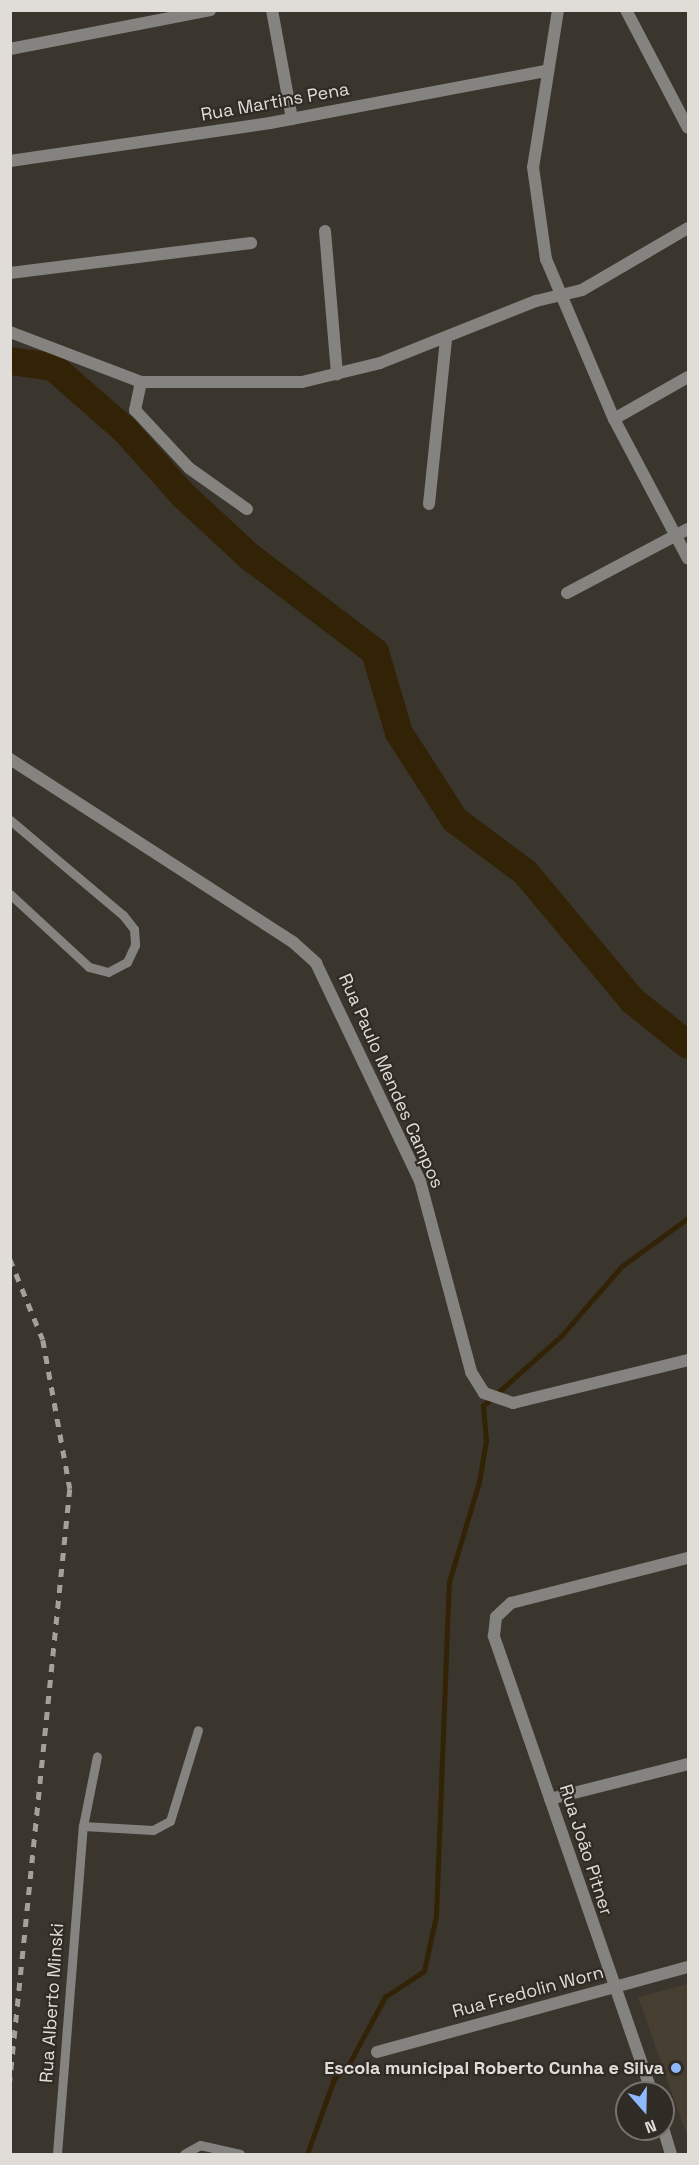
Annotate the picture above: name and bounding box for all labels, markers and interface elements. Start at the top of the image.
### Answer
street label: Rua Martins Pena [199,78,351,126]
street label: Rua Paulo Mendes Campos [334,970,448,1192]
street label: Rua João Pitner [555,1782,617,1918]
street label: Rua Alberto Minski [36,1922,68,2084]
street label: Rua Fredolin Worn [450,1961,606,2023]
place label: Escola municipal Roberto Cunha e Silva [324,2057,664,2079]
marker: Escola municipal Roberto Cunha e Silva [669,2061,683,2075]
north arrow [615,2081,675,2141]
text: N [642,2115,659,2138]

